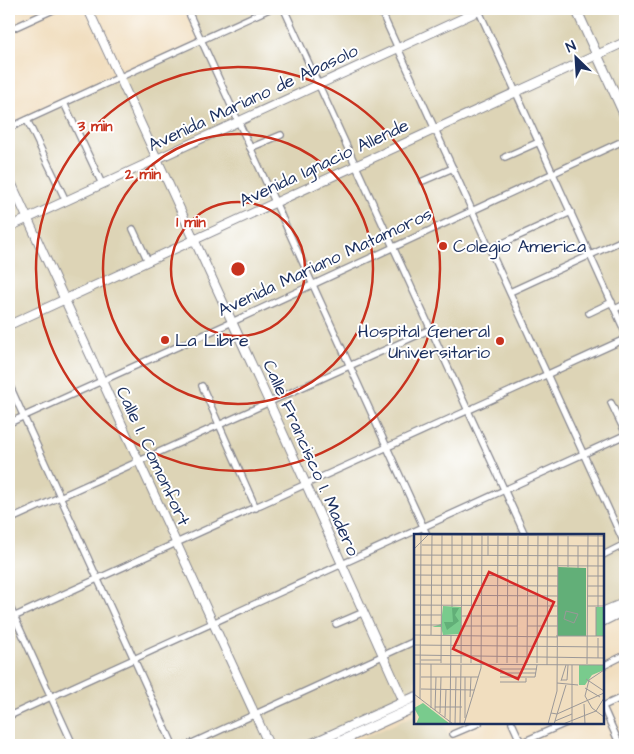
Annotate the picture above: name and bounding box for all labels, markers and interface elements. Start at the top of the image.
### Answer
north arrow [552,32,602,82]
text: N [563,36,579,58]
street label: Avenida Mariano de Abasolo [144,38,362,158]
street label: Avenida Ignacio Allende [235,113,414,214]
text: 3 min [76,116,113,137]
text: 2 min [124,164,162,185]
street label: Avenida Mariano Matamoros [214,201,436,323]
text: 1 min [176,212,206,233]
place label: Colegio America [453,234,586,260]
marker: Colegio America [437,240,449,252]
centre of rings [229,260,247,278]
place label: Hospital General Universitario [358,319,490,365]
place label: La Libre [175,328,249,353]
marker: La Libre [159,334,171,346]
marker: Hospital General Universitario [494,335,506,347]
street label: Calle Francisco I. Madero [256,356,366,560]
street label: Calle I. Comonfort [110,382,197,530]
inset map [414,534,604,724]

